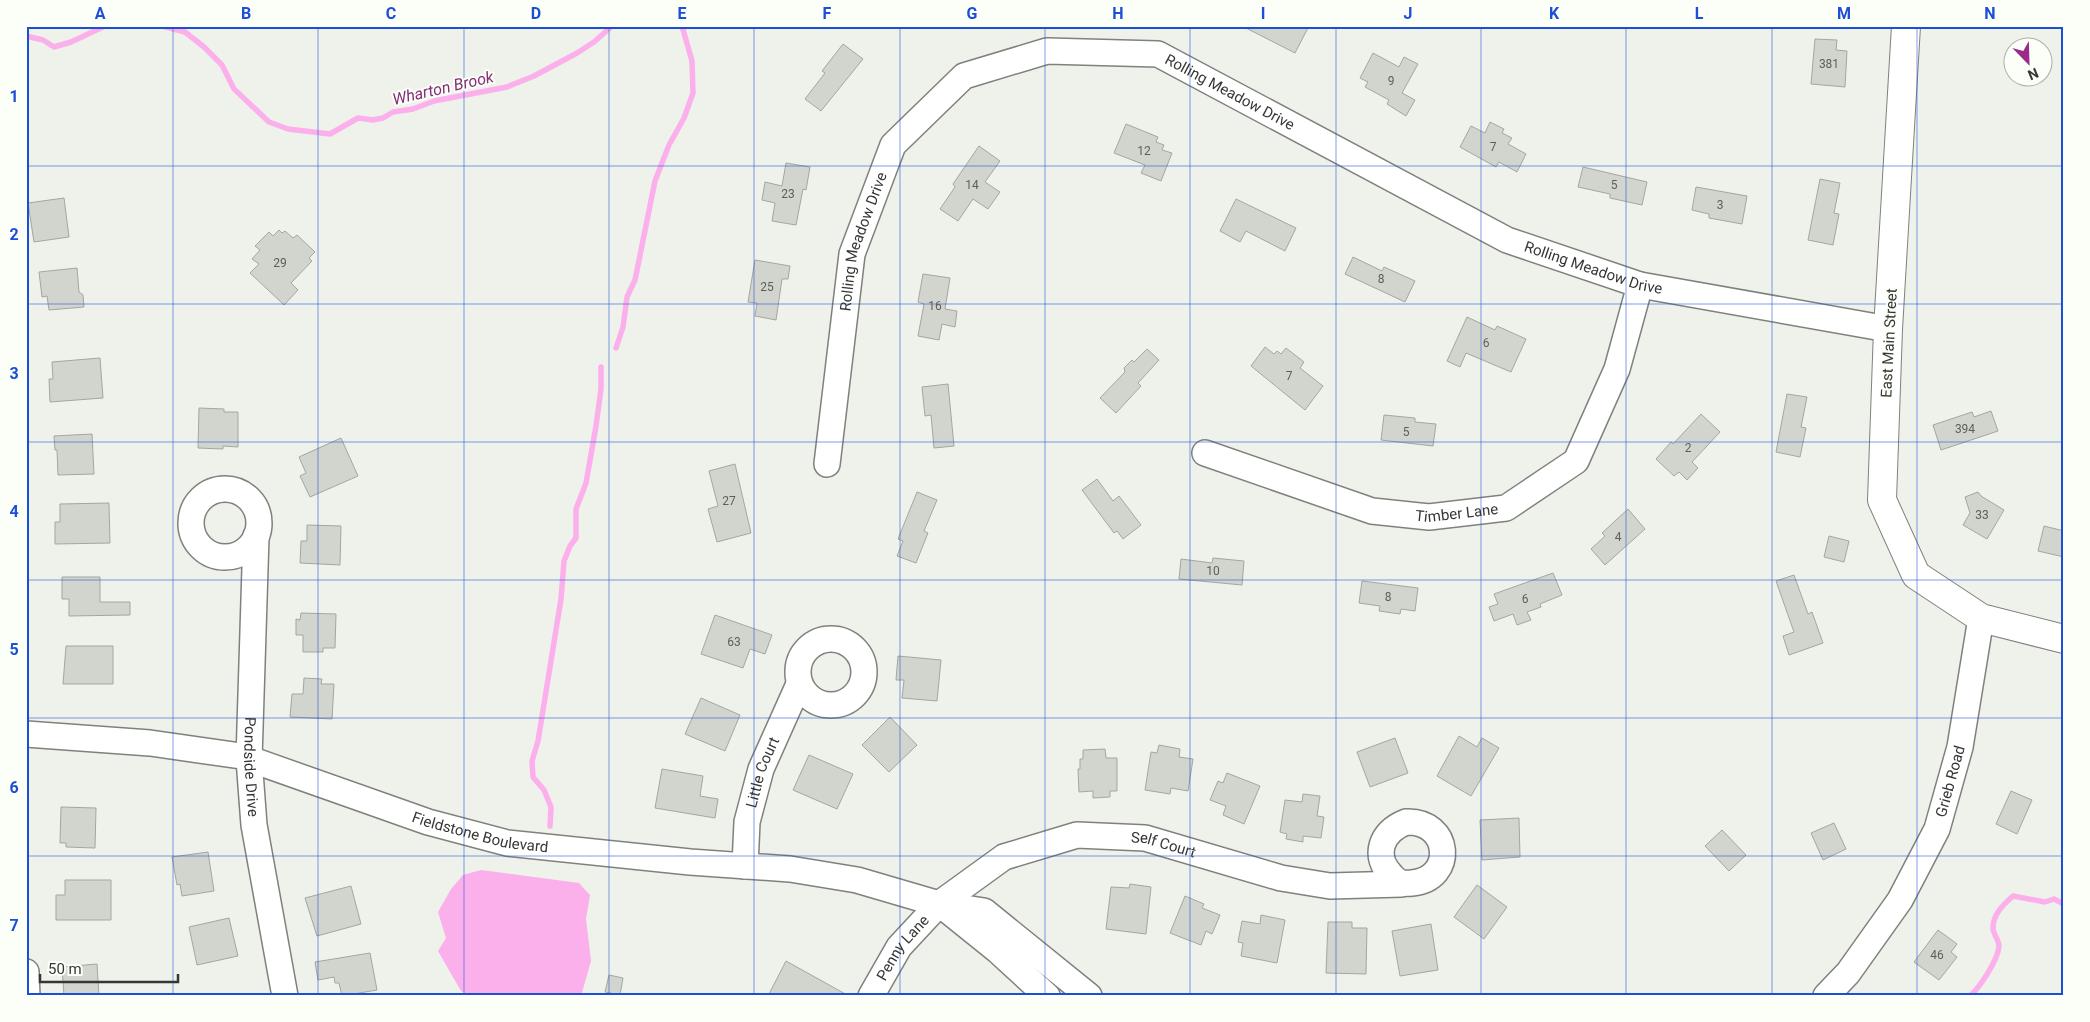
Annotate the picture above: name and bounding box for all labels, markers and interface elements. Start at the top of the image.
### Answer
text: A [95,4,106,23]
text: B [241,4,251,23]
text: C [386,4,396,23]
text: D [531,4,541,23]
text: E [678,4,687,23]
text: F [823,4,832,23]
text: G [967,4,978,23]
text: H [1112,4,1124,23]
text: I [1261,4,1265,23]
text: J [1404,4,1412,23]
text: K [1549,4,1560,23]
text: L [1695,4,1704,23]
text: M [1837,4,1851,23]
text: N [1984,4,1996,23]
north arrow [2002,38,2052,88]
street label: Rolling Meadow Drive [1162,50,1298,134]
house number: 381 [1819,57,1839,71]
text: N [2025,65,2041,83]
water label: Wharton Brook [391,67,496,109]
house number: 9 [1388,74,1394,88]
text: 1 [9,87,19,106]
house number: 7 [1490,140,1497,154]
house number: 12 [1137,144,1151,158]
street label: Rolling Meadow Drive [836,170,891,312]
house number: 14 [965,178,979,192]
house number: 5 [1611,178,1618,192]
house number: 23 [781,187,795,201]
house number: 3 [1717,198,1723,212]
text: 2 [9,225,19,244]
street label: Rolling Meadow Drive [1522,237,1664,298]
house number: 29 [273,256,287,270]
house number: 8 [1378,272,1385,286]
house number: 25 [760,280,774,294]
street label: East Main Street [1877,288,1901,398]
house number: 16 [928,299,942,313]
house number: 6 [1483,336,1490,350]
text: 3 [9,364,19,383]
house number: 7 [1286,369,1293,383]
house number: 394 [1955,422,1975,436]
house number: 5 [1403,425,1410,439]
house number: 2 [1685,441,1692,455]
house number: 27 [722,494,736,508]
street label: Timber Lane [1414,500,1499,526]
text: 4 [9,502,19,521]
house number: 33 [1975,508,1989,522]
house number: 4 [1615,530,1622,544]
house number: 10 [1206,564,1220,578]
house number: 8 [1385,590,1392,604]
house number: 6 [1522,592,1529,606]
house number: 63 [727,635,741,649]
text: 5 [9,640,19,659]
street label: Pondside Drive [240,717,262,817]
street label: Little Court [742,734,783,810]
street label: Grieb Road [1932,744,1969,819]
text: 6 [9,778,19,797]
street label: Fieldstone Boulevard [410,808,549,856]
street label: Self Court [1131,828,1198,861]
street label: Penny Lane [873,911,933,984]
text: 7 [9,916,19,935]
house number: 46 [1930,948,1944,962]
scale bar [40,952,178,984]
text: 50 m [48,960,82,978]

